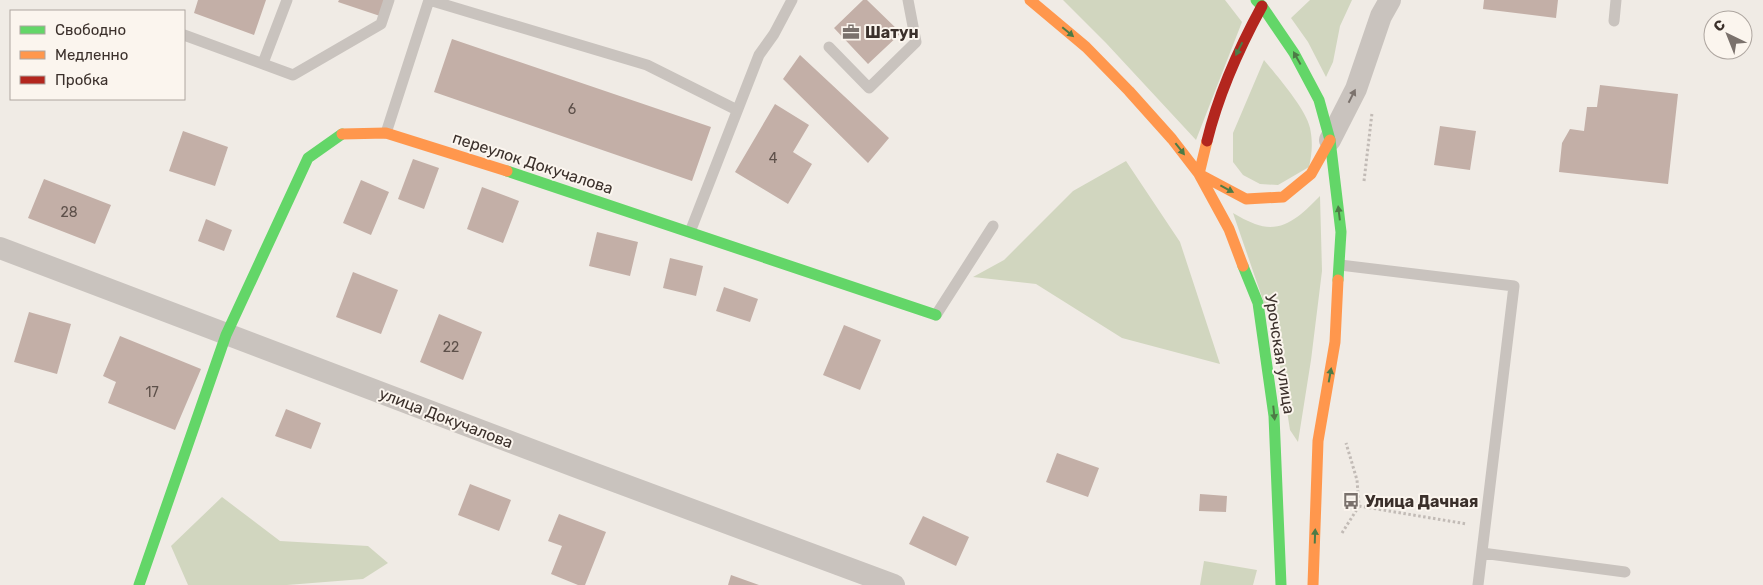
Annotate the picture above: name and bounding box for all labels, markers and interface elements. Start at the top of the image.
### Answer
legend [10,10,185,100]
north arrow [1703,10,1753,60]
text: С [1710,16,1729,35]
text: Свободно [55,21,126,39]
office icon: Шатун [841,22,861,42]
place label: Шатун [865,23,919,42]
one-way arrow [1061,26,1074,37]
one-way arrow [1235,42,1243,56]
text: Медленно [55,46,128,64]
one-way arrow [1293,51,1301,65]
text: Пробка [55,71,108,89]
one-way arrow [1348,89,1356,104]
house number: 6 [568,101,576,118]
street label: переулок Докучалова [450,128,616,198]
one-way arrow [1174,142,1185,155]
house number: 4 [769,150,778,167]
one-way arrow [1220,184,1234,193]
house number: 28 [60,204,78,221]
one-way arrow [1335,205,1343,221]
street label: Урочская улица [1261,293,1299,415]
house number: 22 [443,339,459,356]
one-way arrow [1326,366,1334,382]
house number: 17 [145,384,159,401]
street label: улица Докучалова [376,384,516,452]
one-way arrow [1270,405,1278,421]
bus stop icon: Улица Дачная [1341,491,1361,511]
place label: Улица Дачная [1365,492,1479,511]
one-way arrow [1311,528,1319,544]

